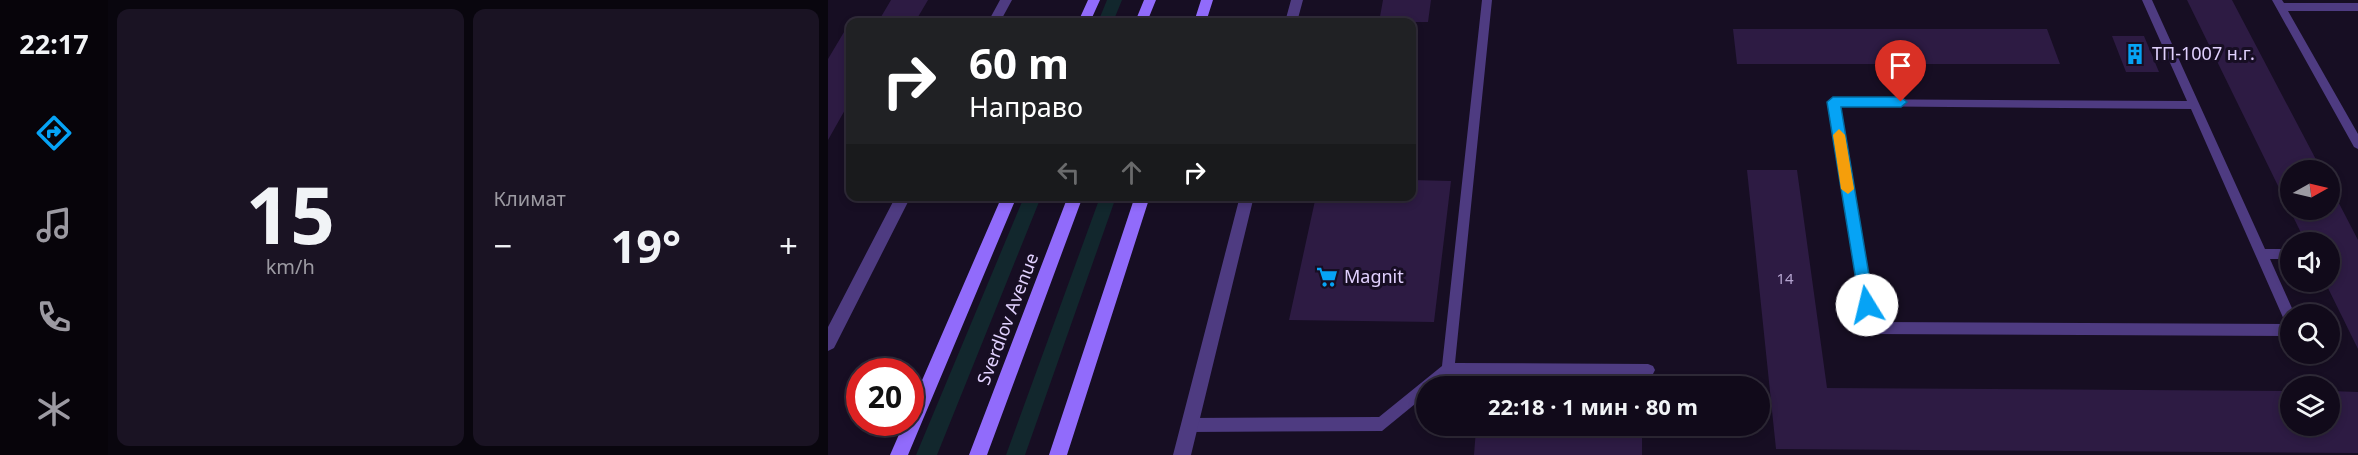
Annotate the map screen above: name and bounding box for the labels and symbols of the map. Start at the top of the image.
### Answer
pin [1875,40,1926,102]
place label: ТП-1007 н.г. [2152,41,2255,65]
building icon: ТП-1007 н.г. [2123,42,2147,66]
north arrow [2280,160,2340,220]
street label: Sverdlov Avenue [971,249,1043,388]
place label: Magnit [1344,264,1404,288]
supermarket icon: Magnit [1315,265,1339,289]
house number: 14 [1776,268,1794,288]
position arrow [1835,273,1899,337]
speed limit sign: 20 [846,358,924,436]

